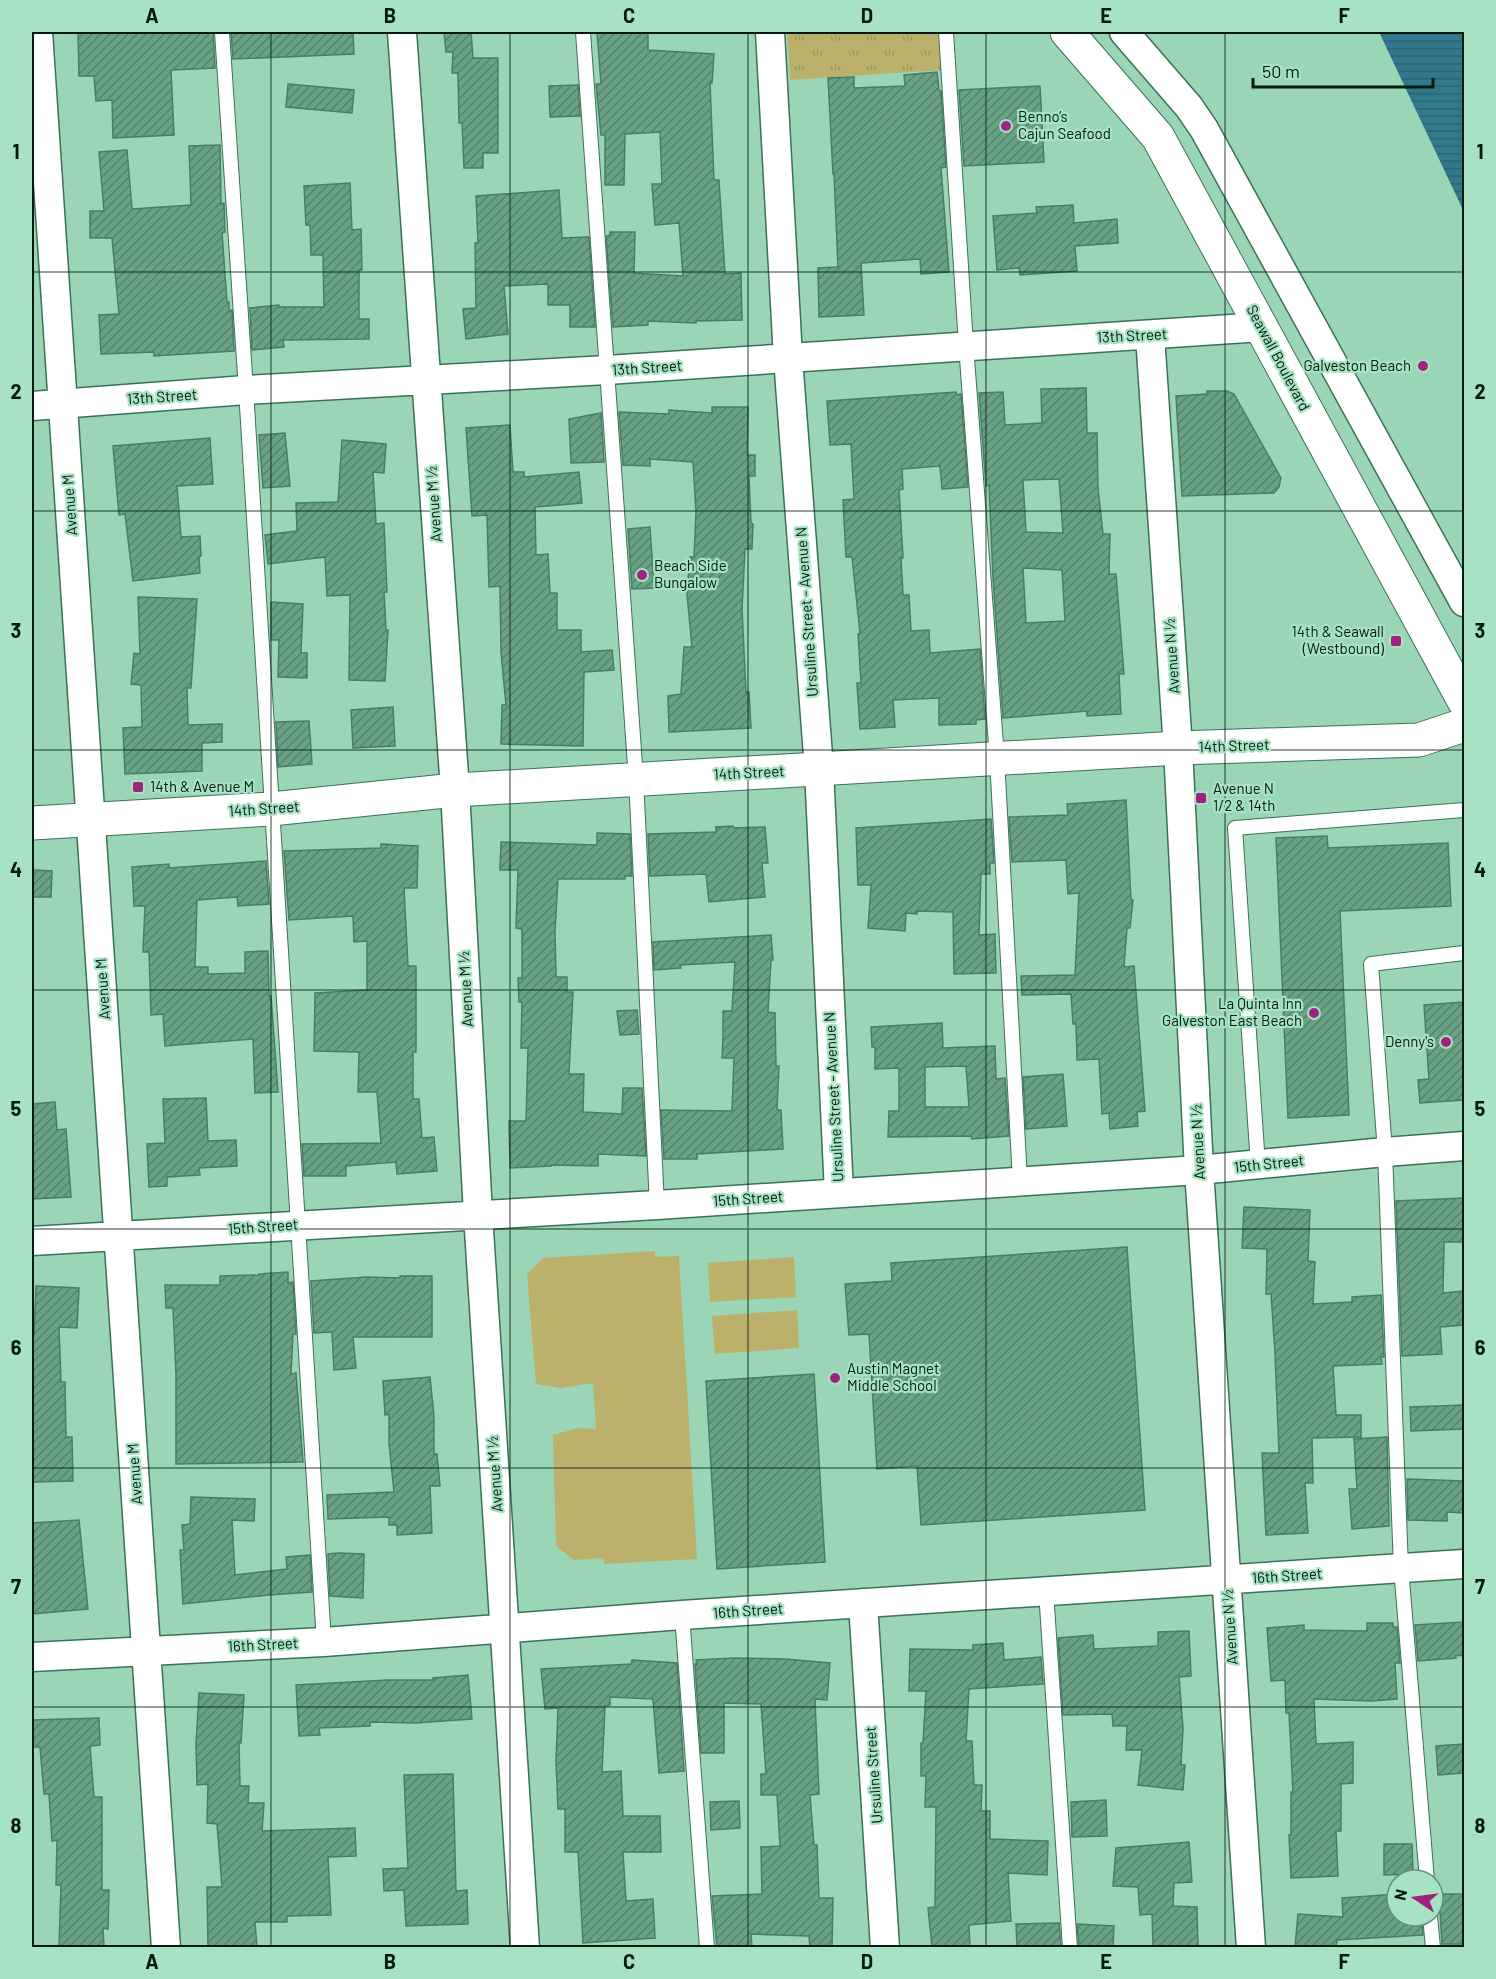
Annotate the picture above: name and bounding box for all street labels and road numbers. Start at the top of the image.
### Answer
street label: Seawall Boulevard [1243,301,1314,414]
street label: 13th Street [1096,324,1168,346]
street label: 13th Street [611,356,683,378]
street label: 13th Street [126,385,198,407]
street label: Avenue M ½ [421,465,445,543]
street label: Avenue M [58,474,80,536]
street label: Ursuline Street - Avenue N [791,526,821,698]
street label: Avenue N ½ [1159,618,1183,694]
street label: 14th Street [1198,735,1270,755]
street label: 14th Street [713,761,785,783]
street label: 14th Street [228,797,300,819]
street label: Avenue M ½ [454,950,476,1028]
street label: Avenue M [91,958,113,1020]
street label: Ursuline Street - Avenue N [820,1012,846,1183]
street label: Avenue N ½ [1186,1104,1208,1180]
street label: 15th Street [1233,1150,1305,1176]
street label: 15th Street [712,1187,784,1209]
street label: 15th Street [227,1215,299,1237]
street label: Avenue M ½ [482,1435,506,1513]
street label: Avenue M [123,1443,145,1505]
street label: 16th Street [1251,1564,1323,1586]
street label: Avenue N ½ [1217,1589,1241,1665]
street label: 16th Street [712,1599,784,1621]
street label: 16th Street [227,1633,299,1655]
street label: Ursuline Street [861,1726,885,1824]

